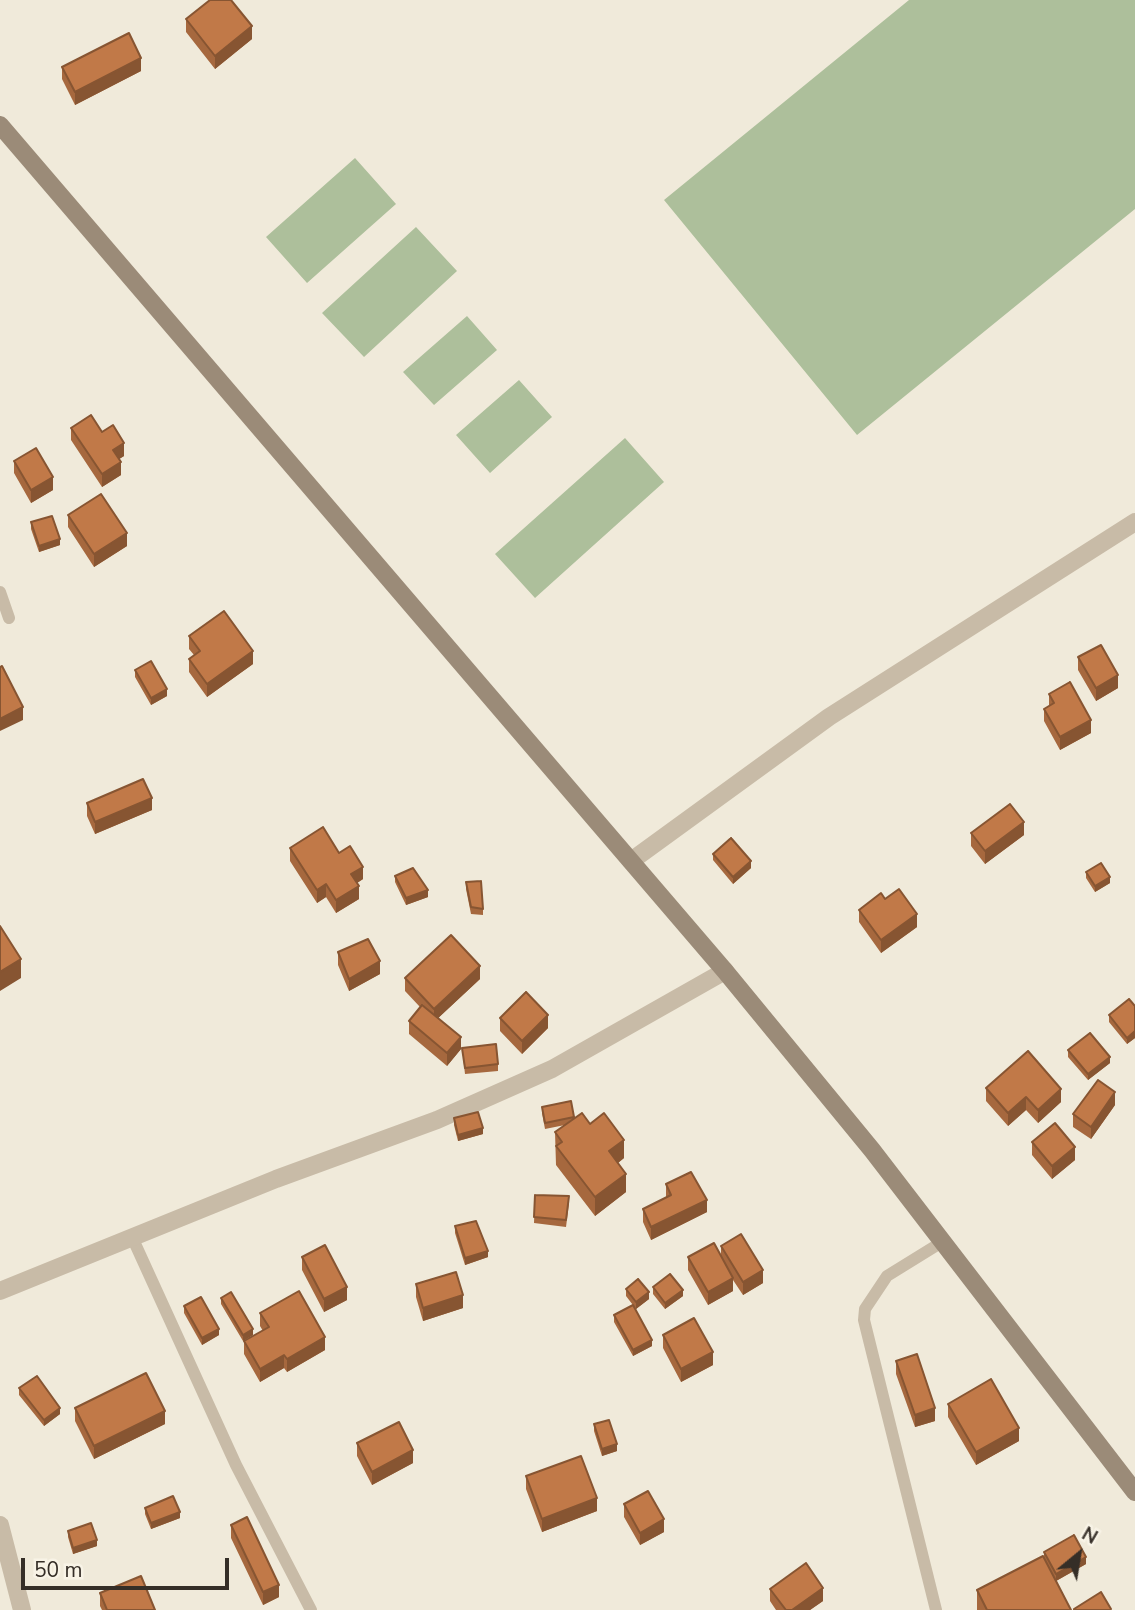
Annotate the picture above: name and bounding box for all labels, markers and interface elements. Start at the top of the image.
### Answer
north arrow [1044,1519,1114,1589]
text: N [1077,1521,1102,1551]
scale bar [24,1544,233,1588]
text: 50 m [34,1556,83,1584]

